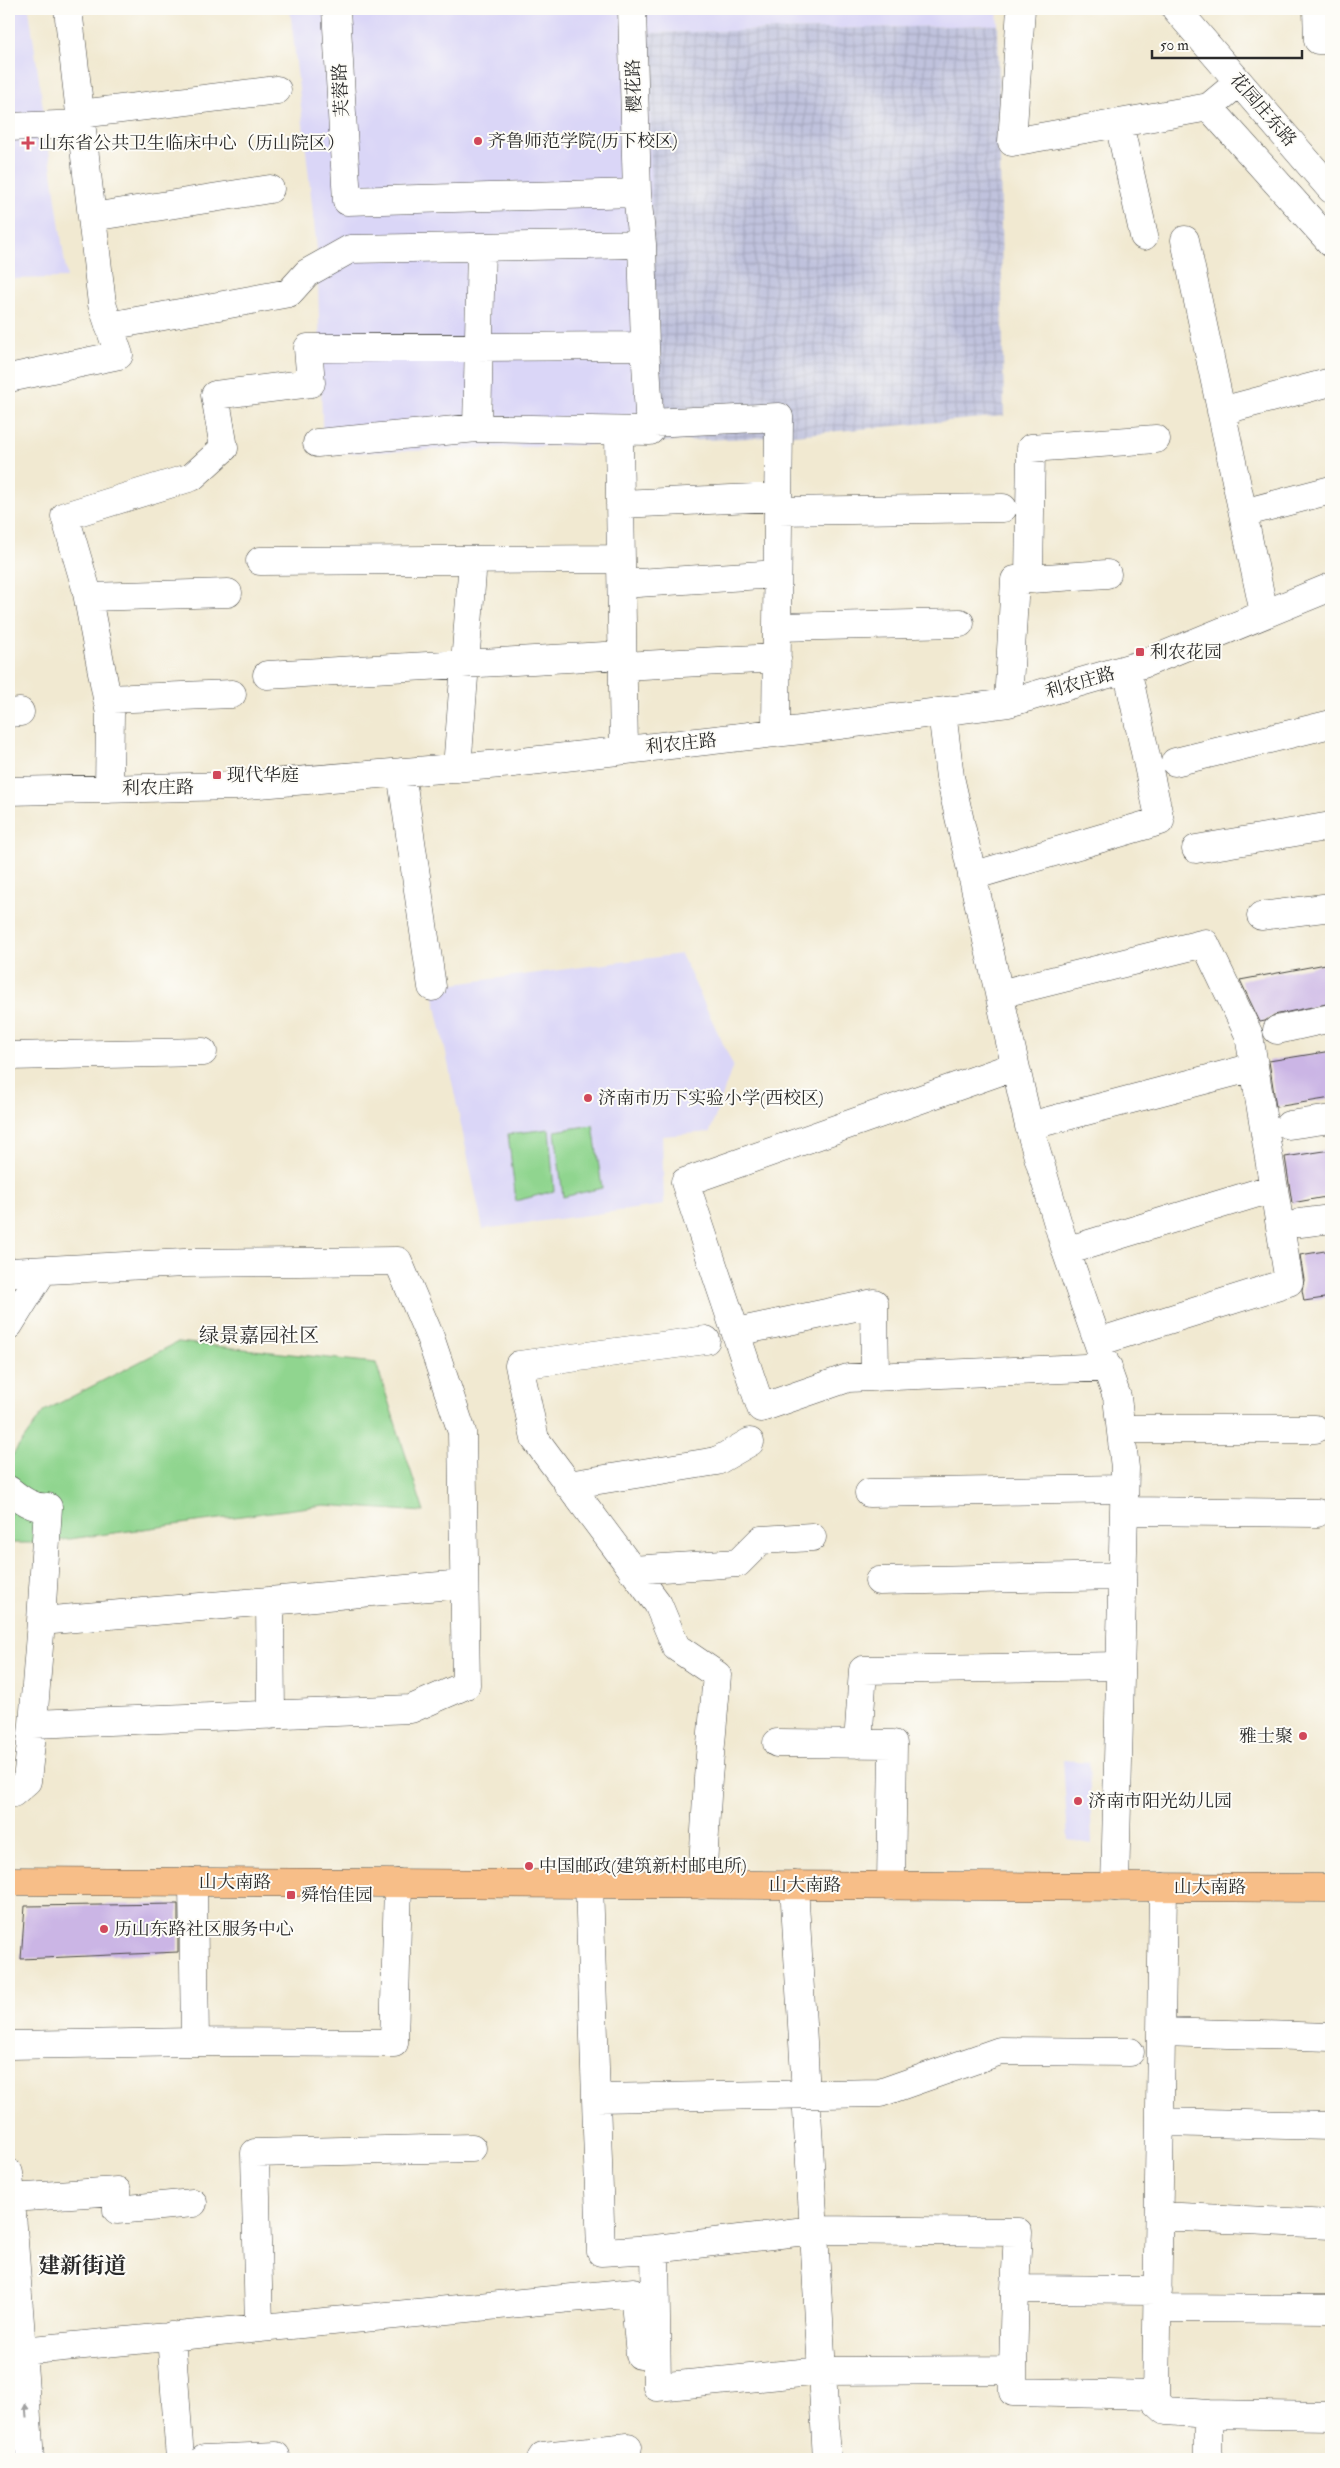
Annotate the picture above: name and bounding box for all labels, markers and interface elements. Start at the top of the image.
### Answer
scale bar [1152,28,1302,60]
text: 50 m [1160,36,1189,55]
street label: 樱花路 [622,59,646,113]
street label: 芙蓉路 [328,62,354,118]
street label: 花园庄东路 [1225,68,1301,152]
place label: 齐鲁师范学院(历下校区) [488,130,678,153]
place label: 山东省公共卫生临床中心（历山院区） [39,132,345,155]
marker: 齐鲁师范学院(历下校区) [472,135,484,147]
marker: 山东省公共卫生临床中心（历山院区） [21,136,35,150]
place label: 利农花园 [1150,641,1222,664]
marker: 利农花园 [1134,646,1146,658]
street label: 利农庄路 [1042,662,1118,704]
street label: 利农庄路 [644,729,718,759]
place label: 现代华庭 [227,764,299,787]
marker: 现代华庭 [211,769,223,781]
street label: 利农庄路 [122,776,194,800]
place label: 济南市历下实验小学(西校区) [598,1087,824,1110]
marker: 济南市历下实验小学(西校区) [582,1092,594,1104]
district label: 绿景嘉园社区 [199,1323,319,1348]
place label: 雅士聚 [1239,1725,1293,1748]
marker: 雅士聚 [1297,1730,1309,1742]
place label: 济南市阳光幼儿园 [1088,1790,1232,1813]
marker: 济南市阳光幼儿园 [1072,1795,1084,1807]
place label: 中国邮政(建筑新村邮电所) [539,1855,747,1878]
marker: 中国邮政(建筑新村邮电所) [523,1860,535,1872]
street label: 山大南路 [199,1871,271,1894]
street label: 山大南路 [769,1874,841,1897]
street label: 山大南路 [1174,1876,1246,1899]
place label: 舜怡佳园 [301,1884,373,1907]
marker: 舜怡佳园 [285,1889,297,1901]
place label: 历山东路社区服务中心 [114,1918,294,1941]
marker: 历山东路社区服务中心 [98,1923,110,1935]
district label: 建新街道 [38,2252,126,2280]
one-way arrow [22,2402,30,2418]

